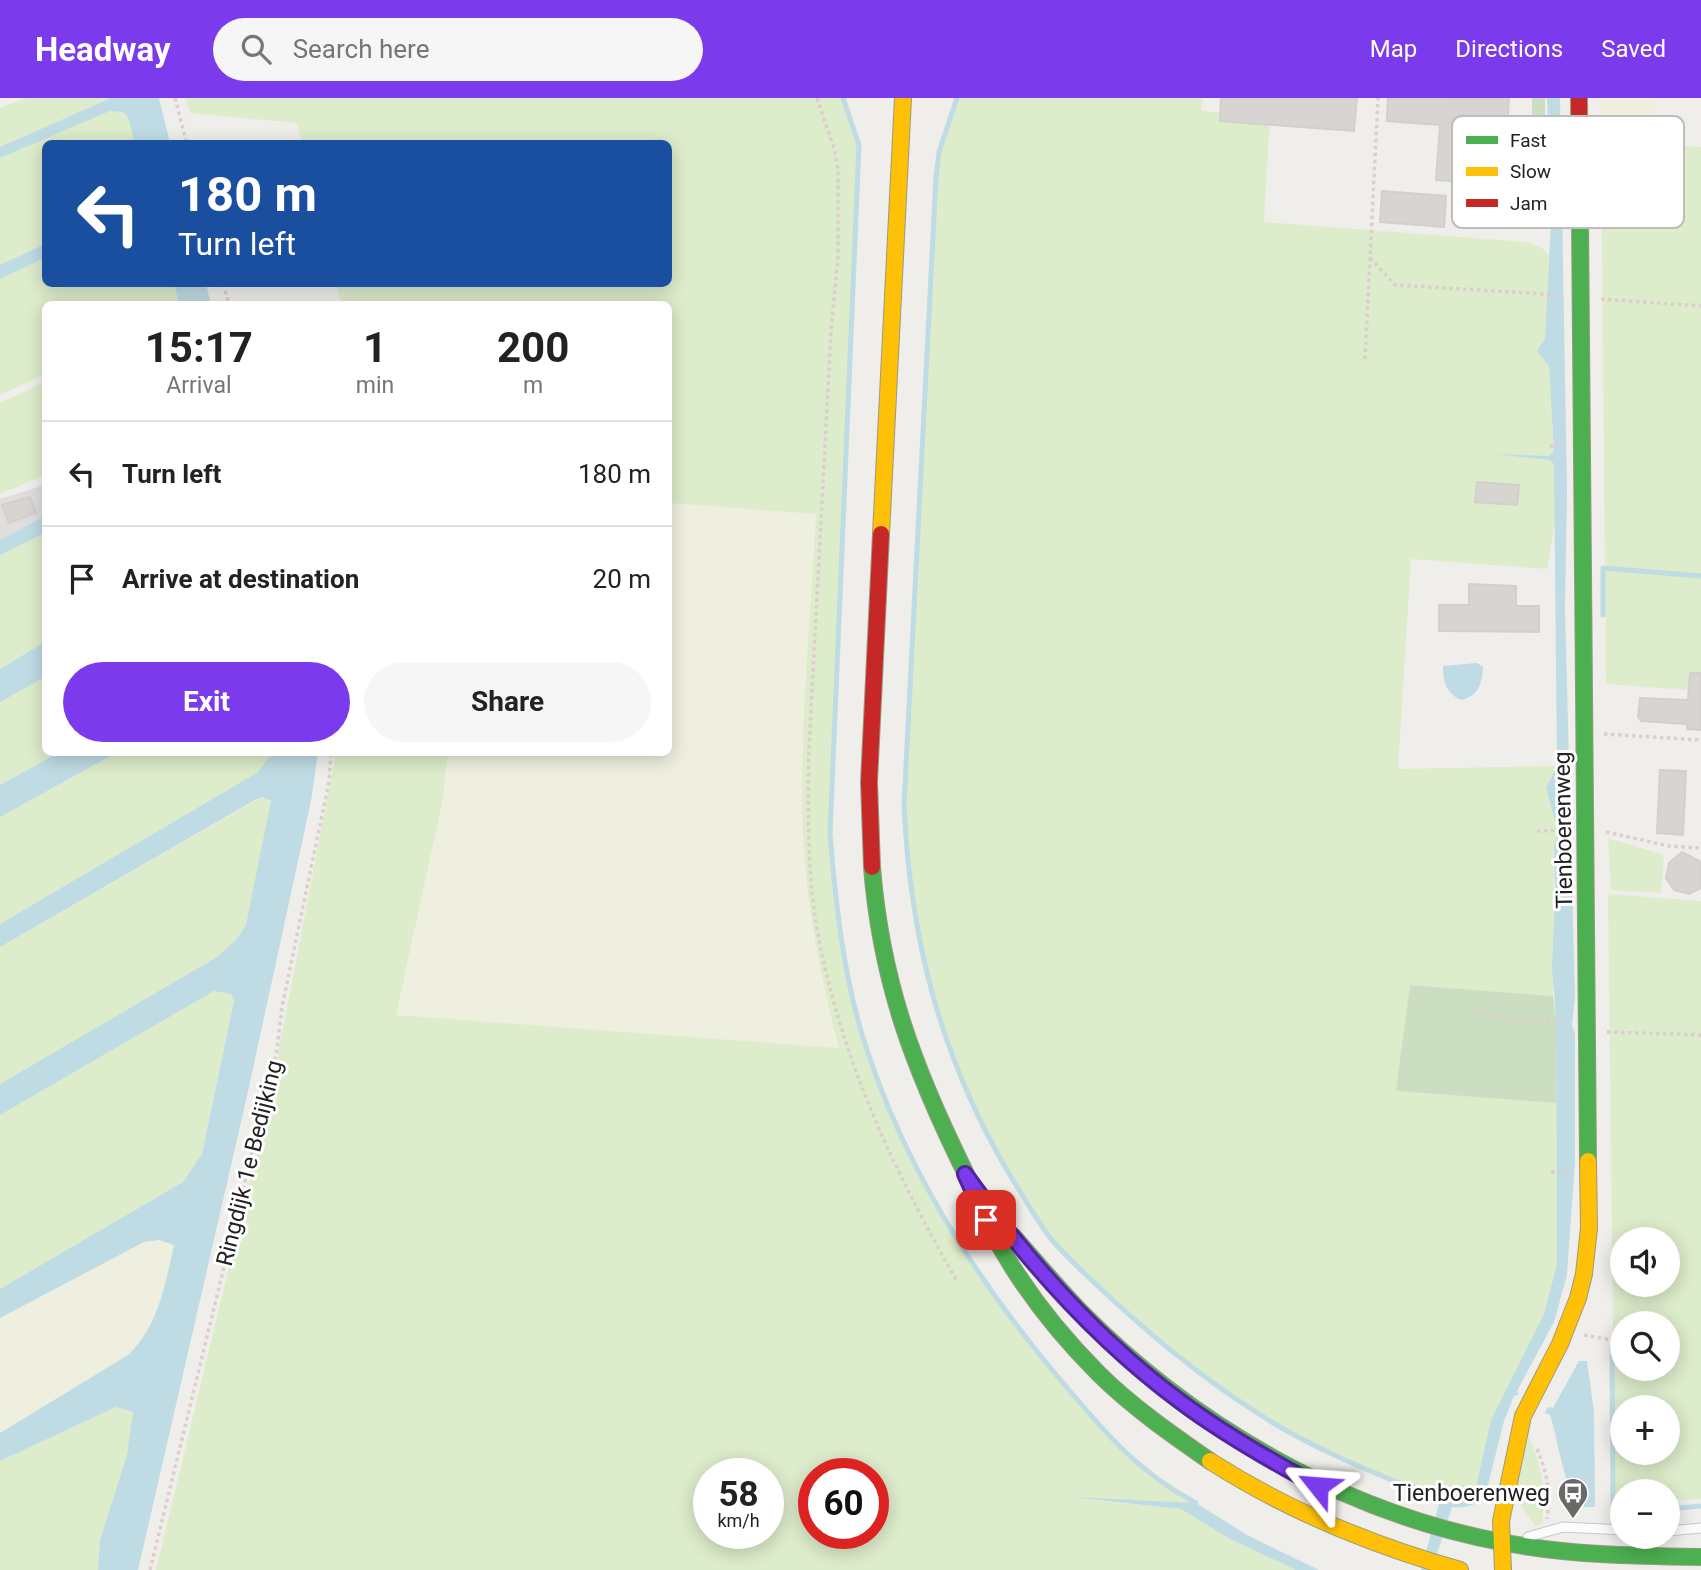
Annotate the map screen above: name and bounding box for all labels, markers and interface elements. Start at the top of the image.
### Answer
search box [213,18,703,81]
text: Headway [35,30,171,69]
icon: search [237,30,275,68]
text: Search here [293,34,429,64]
text: Map [1370,35,1417,63]
text: Directions [1455,35,1563,63]
text: Saved [1601,35,1666,63]
legend [1452,116,1684,228]
text: Fast [1510,129,1547,152]
text: Slow [1510,160,1551,183]
text: 180 m [178,166,317,223]
icon: left [63,168,154,259]
text: Jam [1510,192,1547,215]
text: Turn left [178,225,296,263]
text: 15:17 [145,323,253,372]
text: 1 [363,323,387,372]
text: 200 [497,323,569,372]
text: Arrival [166,372,232,399]
text: min [356,372,394,399]
text: m [523,372,543,399]
icon: left [63,455,101,493]
text: Turn left [122,459,221,489]
text: 180 m [578,459,651,489]
icon: arrive [63,560,101,598]
text: Arrive at destination [122,564,359,594]
text: 20 m [593,564,651,594]
button: Exit [63,662,350,742]
button: Share [364,662,651,742]
street label: Tienboerenweg [1549,751,1578,909]
street label: Ringdijk 1e Bedijking [211,1057,288,1269]
pin [956,1190,1016,1250]
icon: arrive [967,1201,1005,1239]
map controls [1610,1227,1680,1549]
button: sound [1610,1227,1680,1297]
button: search [1610,1311,1680,1381]
button: + [1610,1395,1680,1465]
position arrow [1281,1449,1355,1523]
speed limit sign: 60 [798,1458,889,1549]
text: 58 [718,1474,759,1515]
bus stop icon: Tienboerenweg [1556,1476,1590,1520]
button: − [1610,1479,1680,1549]
place label: Tienboerenweg [1393,1480,1550,1507]
text: km/h [717,1510,760,1531]

